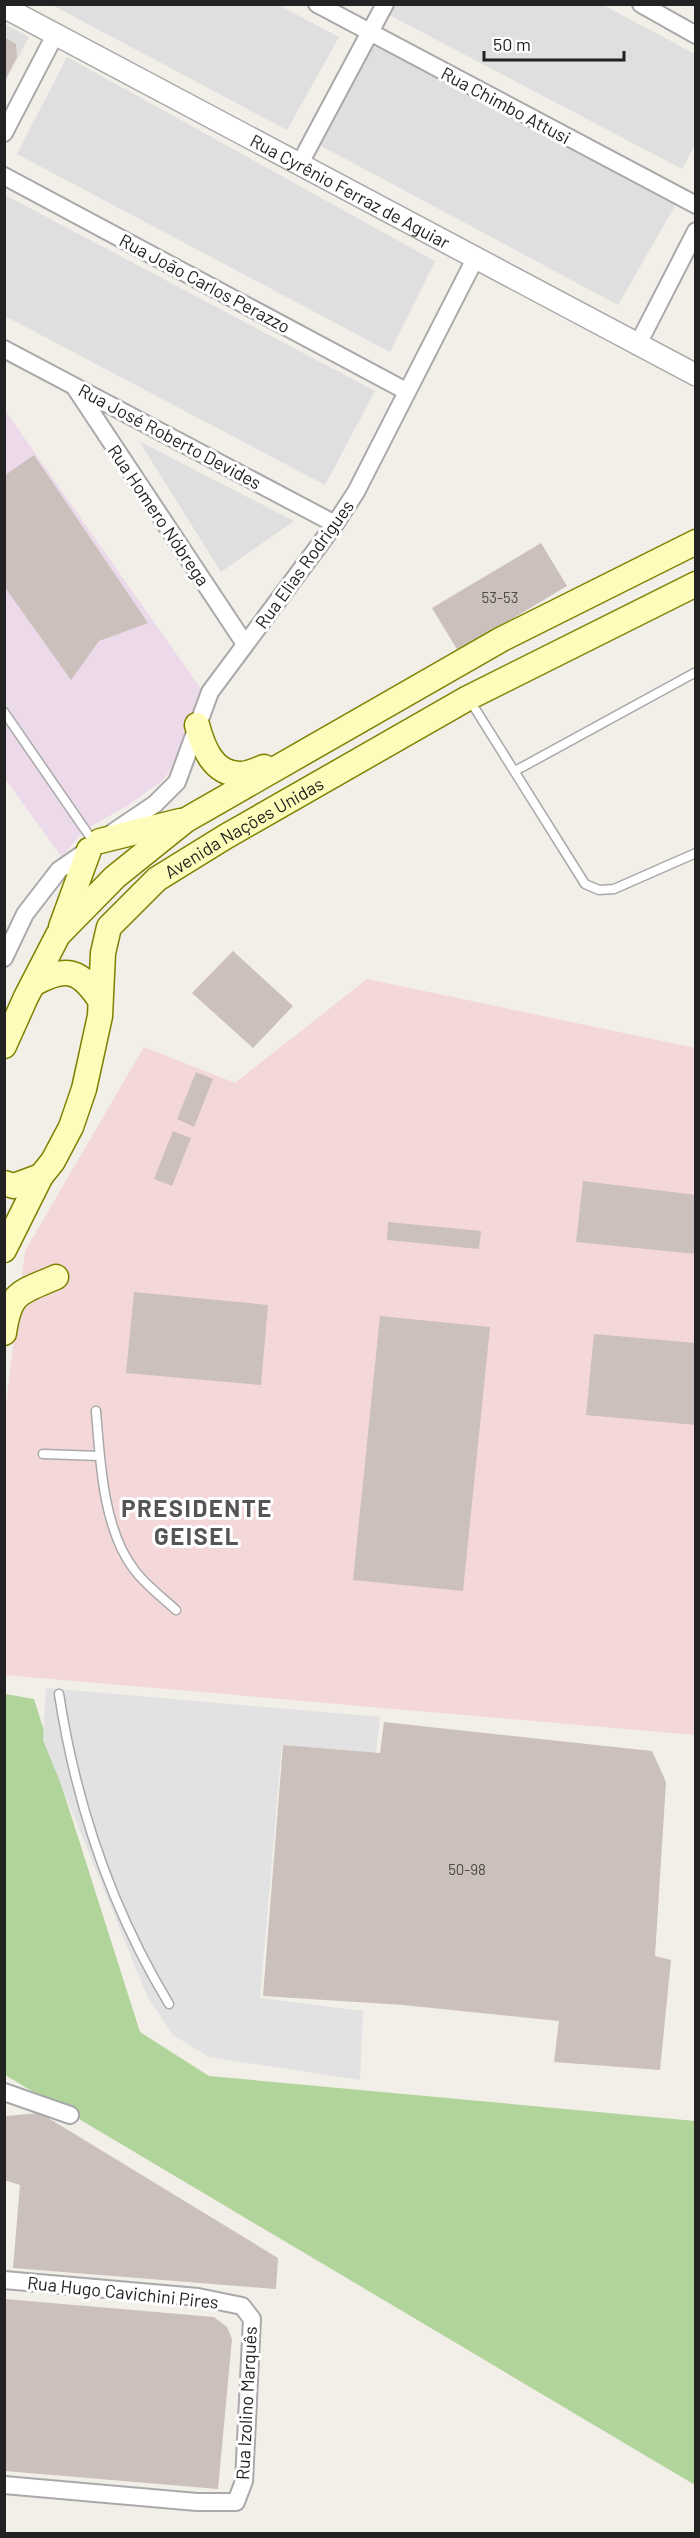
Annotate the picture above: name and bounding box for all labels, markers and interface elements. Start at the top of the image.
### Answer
scale bar [484,24,624,62]
text: 50 m [493,33,531,55]
street label: Rua Chimbo Attusi [438,62,574,148]
street label: Rua Cyrênio Ferraz de Aguiar [247,129,454,253]
street label: Rua João Carlos Perazzo [116,229,294,337]
street label: Rua José Roberto Devides [75,378,265,494]
street label: Rua Homero Nóbrega [104,440,214,590]
street label: Rua Elias Rodrigues [250,495,358,633]
house number: 53-53 [482,588,518,606]
street label: Avenida Nações Unidas [160,772,327,883]
district label: PRESIDENTE GEISEL [121,1493,273,1550]
house number: 50-98 [448,1860,486,1878]
street label: Rua Hugo Cavichini Pires [26,2271,220,2313]
street label: Rua Izolino Marquês [231,2326,261,2480]

